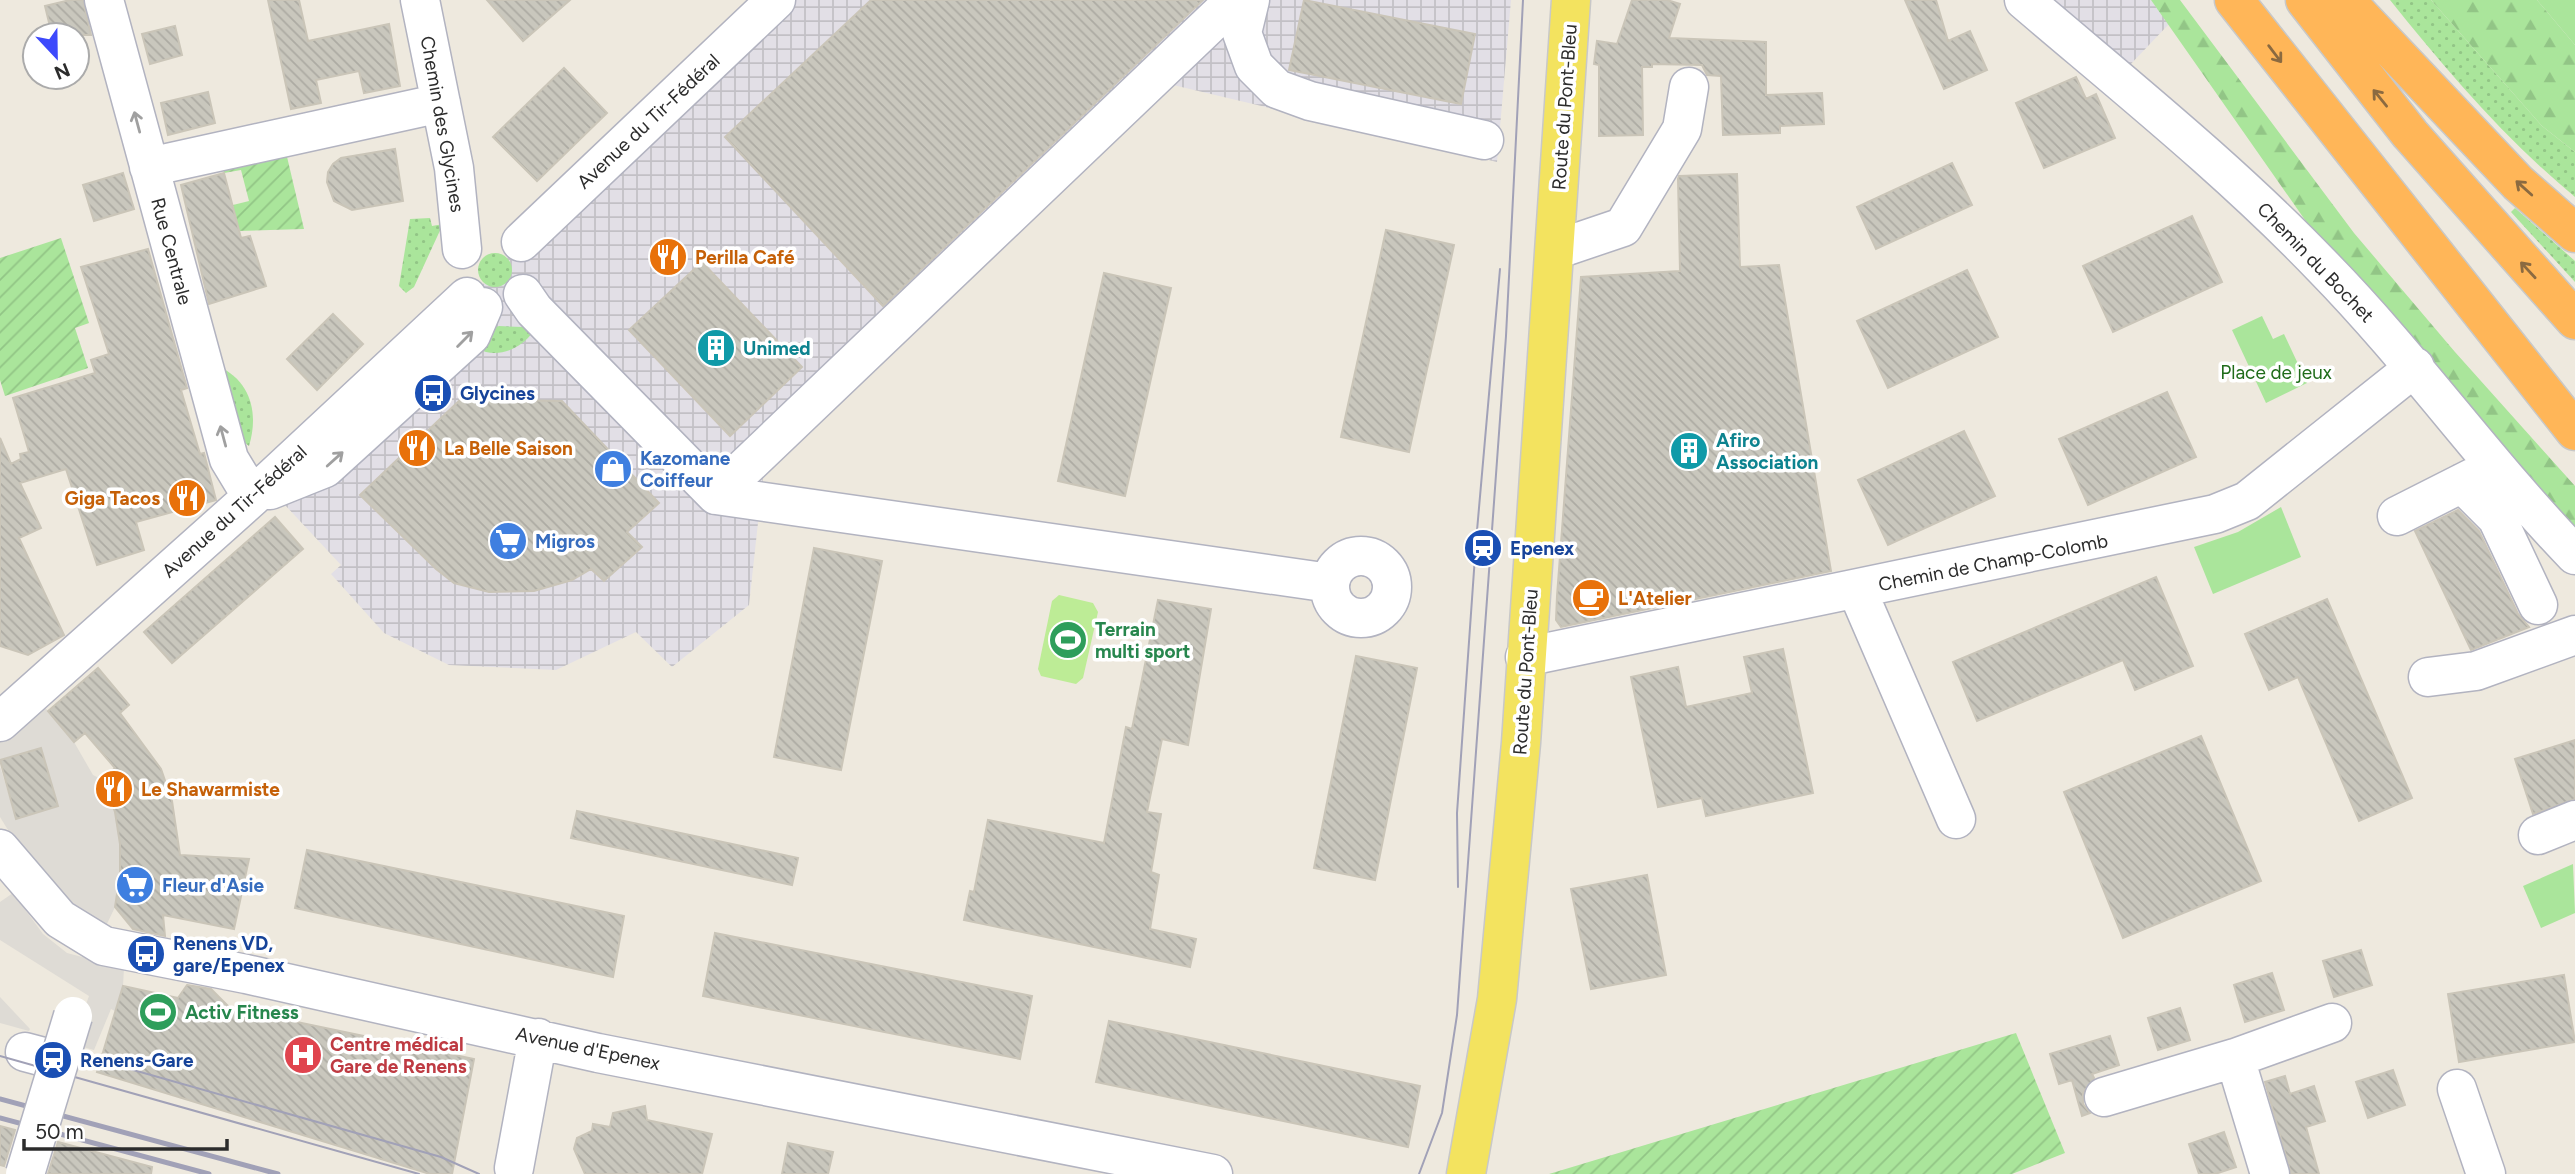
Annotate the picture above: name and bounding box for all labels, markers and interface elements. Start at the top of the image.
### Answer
north arrow [21,21,91,91]
street label: Route du Pont-Bleu [1547,23,1582,191]
street label: Chemin des Glycines [416,34,469,214]
one-way arrow [2267,45,2282,63]
street label: Avenue du Tir-Fédéral [572,49,725,194]
text: N [51,58,73,85]
one-way arrow [2372,89,2388,107]
one-way arrow [130,111,143,134]
one-way arrow [2515,180,2533,196]
street label: Rue Centrale [146,195,197,307]
street label: Chemin du Bochet [2252,198,2379,327]
restaurant icon: Perilla Café [647,236,689,278]
place label: Perilla Café [695,246,795,269]
one-way arrow [2520,262,2537,279]
building icon: Unimed [695,327,737,369]
one-way arrow [457,331,474,348]
place label: Unimed [743,337,811,360]
park label: Place de jeux [2220,361,2332,384]
bus stop icon: Glycines [412,372,454,414]
place label: Glycines [460,382,535,405]
one-way arrow [216,425,229,447]
restaurant icon: La Belle Saison [396,427,438,469]
place label: Afiro Association [1716,429,1818,474]
building icon: Afiro Association [1668,430,1710,472]
place label: La Belle Saison [444,437,573,460]
street label: Avenue du Tir-Fédéral [157,440,312,582]
place label: Kazomane Coiffeur [640,447,731,492]
shop icon: Kazomane Coiffeur [592,448,634,490]
one-way arrow [326,451,344,467]
restaurant icon: Giga Tacos [166,477,208,519]
place label: Giga Tacos [65,487,160,510]
supermarket icon: Migros [487,520,529,562]
station icon: Epenex [1462,527,1504,569]
street label: Chemin de Champ-Colomb [1876,529,2110,596]
place label: Migros [535,530,595,553]
place label: Epenex [1510,537,1574,560]
cafe icon: L'Atelier [1570,577,1612,619]
place label: L'Atelier [1618,587,1692,610]
street label: Route du Pont-Bleu [1508,588,1543,756]
place label: Terrain multi sport [1095,618,1191,663]
sports icon: Terrain multi sport [1047,619,1089,661]
restaurant icon: Le Shawarmiste [93,768,135,810]
place label: Le Shawarmiste [141,778,280,801]
supermarket icon: Fleur d'Asie [114,864,156,906]
place label: Fleur d'Asie [162,874,265,897]
place label: Renens VD, gare/Epenex [173,932,285,977]
bus stop icon: Renens VD, gare/Epenex [125,933,167,975]
sports icon: Activ Fitness [137,991,179,1033]
place label: Activ Fitness [185,1001,299,1024]
street label: Avenue d'Epenex [514,1022,662,1075]
place label: Centre médical Gare de Renens [330,1033,467,1078]
hospital icon: Centre médical Gare de Renens [282,1034,324,1076]
station icon: Renens-Gare [32,1039,74,1081]
place label: Renens-Gare [80,1049,194,1072]
scale bar [24,1108,228,1152]
text: 50 m [35,1119,84,1144]

